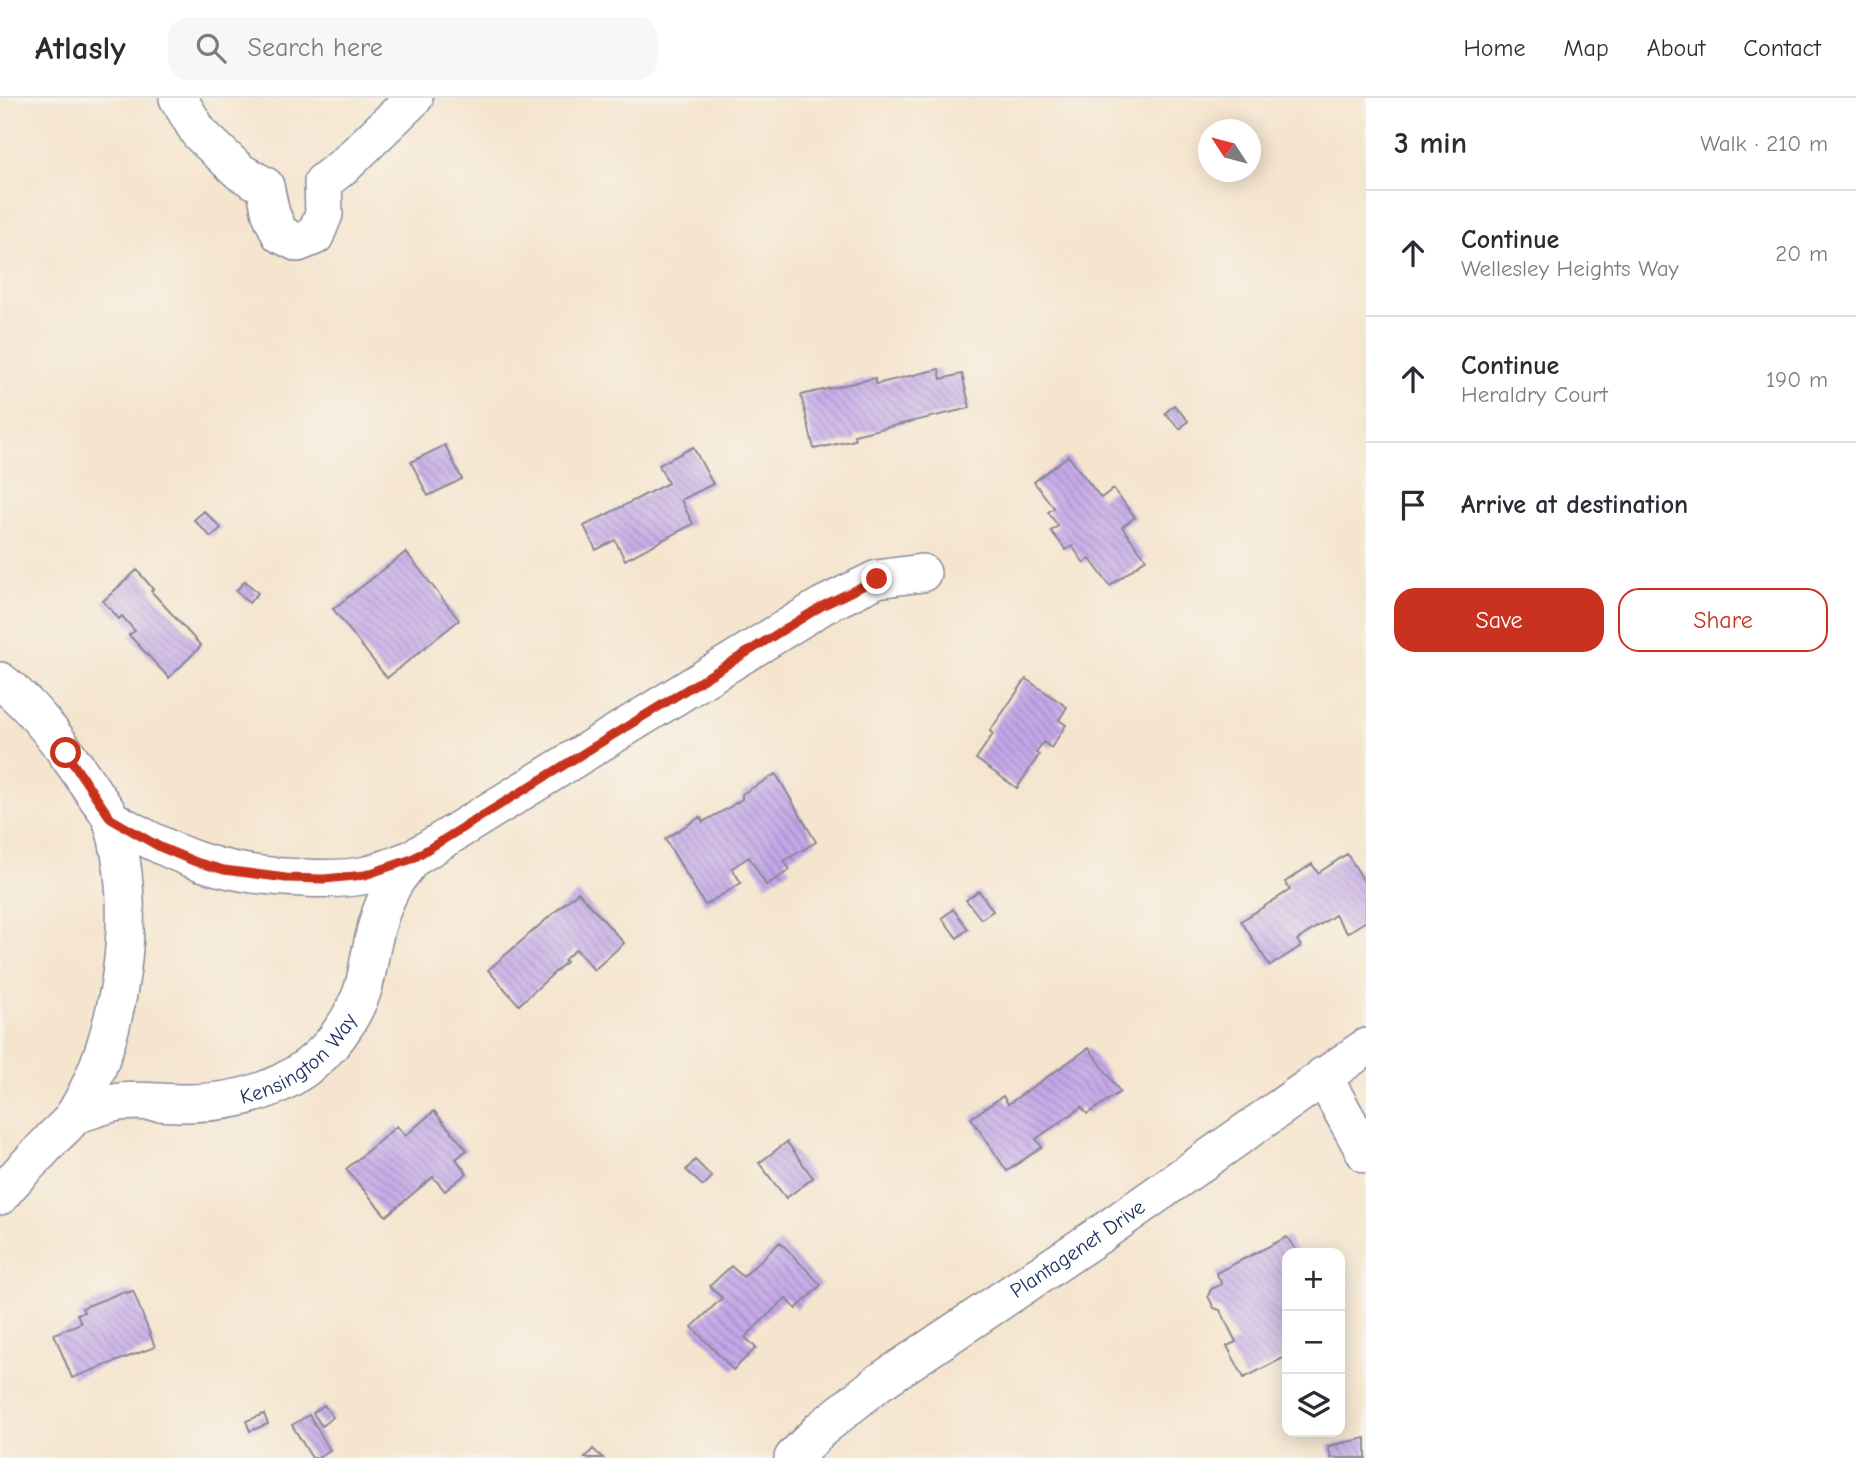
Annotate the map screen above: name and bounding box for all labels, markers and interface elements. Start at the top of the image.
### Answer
search box [168,17,658,80]
text: Atlasly [35,29,126,67]
icon: search [192,29,230,67]
text: Search here [248,33,383,63]
text: Home [1464,34,1525,62]
text: Map [1563,34,1609,62]
text: About [1647,34,1705,62]
text: Contact [1743,34,1821,62]
north arrow [1198,119,1261,182]
text: 3 min [1394,126,1467,161]
text: Walk · 210 m [1700,130,1828,157]
text: Continue [1461,225,1559,255]
icon: ahead [1394,234,1432,272]
text: 20 m [1775,240,1828,267]
text: Wellesley Heights Way [1461,255,1679,282]
text: Continue [1461,351,1559,381]
icon: ahead [1394,360,1432,398]
text: 190 m [1766,366,1828,393]
text: Heraldry Court [1461,381,1608,408]
icon: arrive [1394,486,1432,524]
text: Arrive at destination [1461,490,1688,520]
route end [861,563,892,594]
button: Save [1394,588,1604,652]
button: Share [1618,588,1828,652]
route start [50,737,81,768]
street label: Kensington Way [237,1008,362,1109]
street label: Plantagenet Drive [1006,1195,1149,1303]
map controls [1282,1248,1345,1437]
button: + [1282,1248,1345,1311]
button: − [1282,1311,1345,1374]
button: layers [1282,1374,1345,1437]

